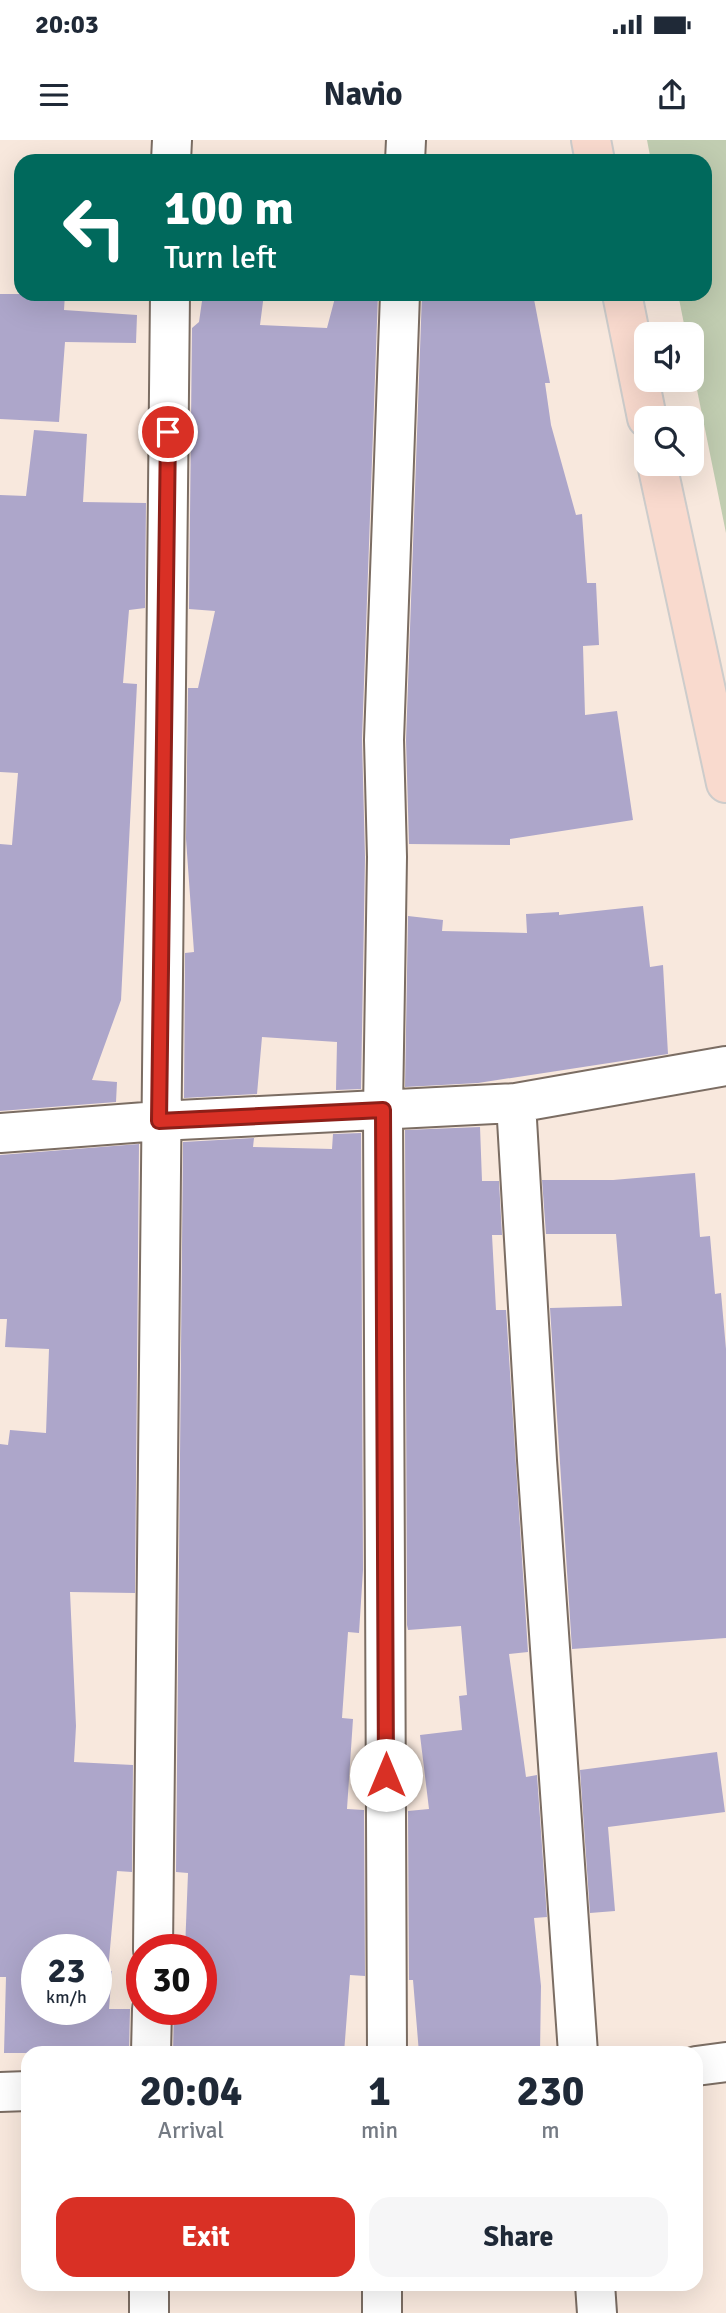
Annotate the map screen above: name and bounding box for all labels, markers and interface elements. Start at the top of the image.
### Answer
text: 20:03 [35,9,99,41]
text: Navio [323,75,403,114]
icon: menu [35,76,73,114]
icon: share [653,76,691,114]
text: 100 m [164,178,294,238]
icon: left [49,182,140,273]
text: Turn left [164,238,277,277]
map controls [634,322,704,476]
button: sound [634,322,704,392]
pin [138,402,198,462]
button: search [634,406,704,476]
icon: arrive [149,413,187,451]
position arrow [349,1738,423,1812]
speed limit sign: 30 [126,1934,217,2025]
text: 23 [48,1949,85,1992]
text: km/h [46,1986,87,2008]
text: 20:04 [139,2066,243,2117]
text: 1 [368,2066,391,2117]
text: 230 [516,2066,585,2117]
text: Arrival [158,2116,224,2145]
text: min [361,2116,398,2145]
text: m [541,2116,560,2145]
button: Exit [56,2197,355,2277]
button: Share [369,2197,668,2277]

